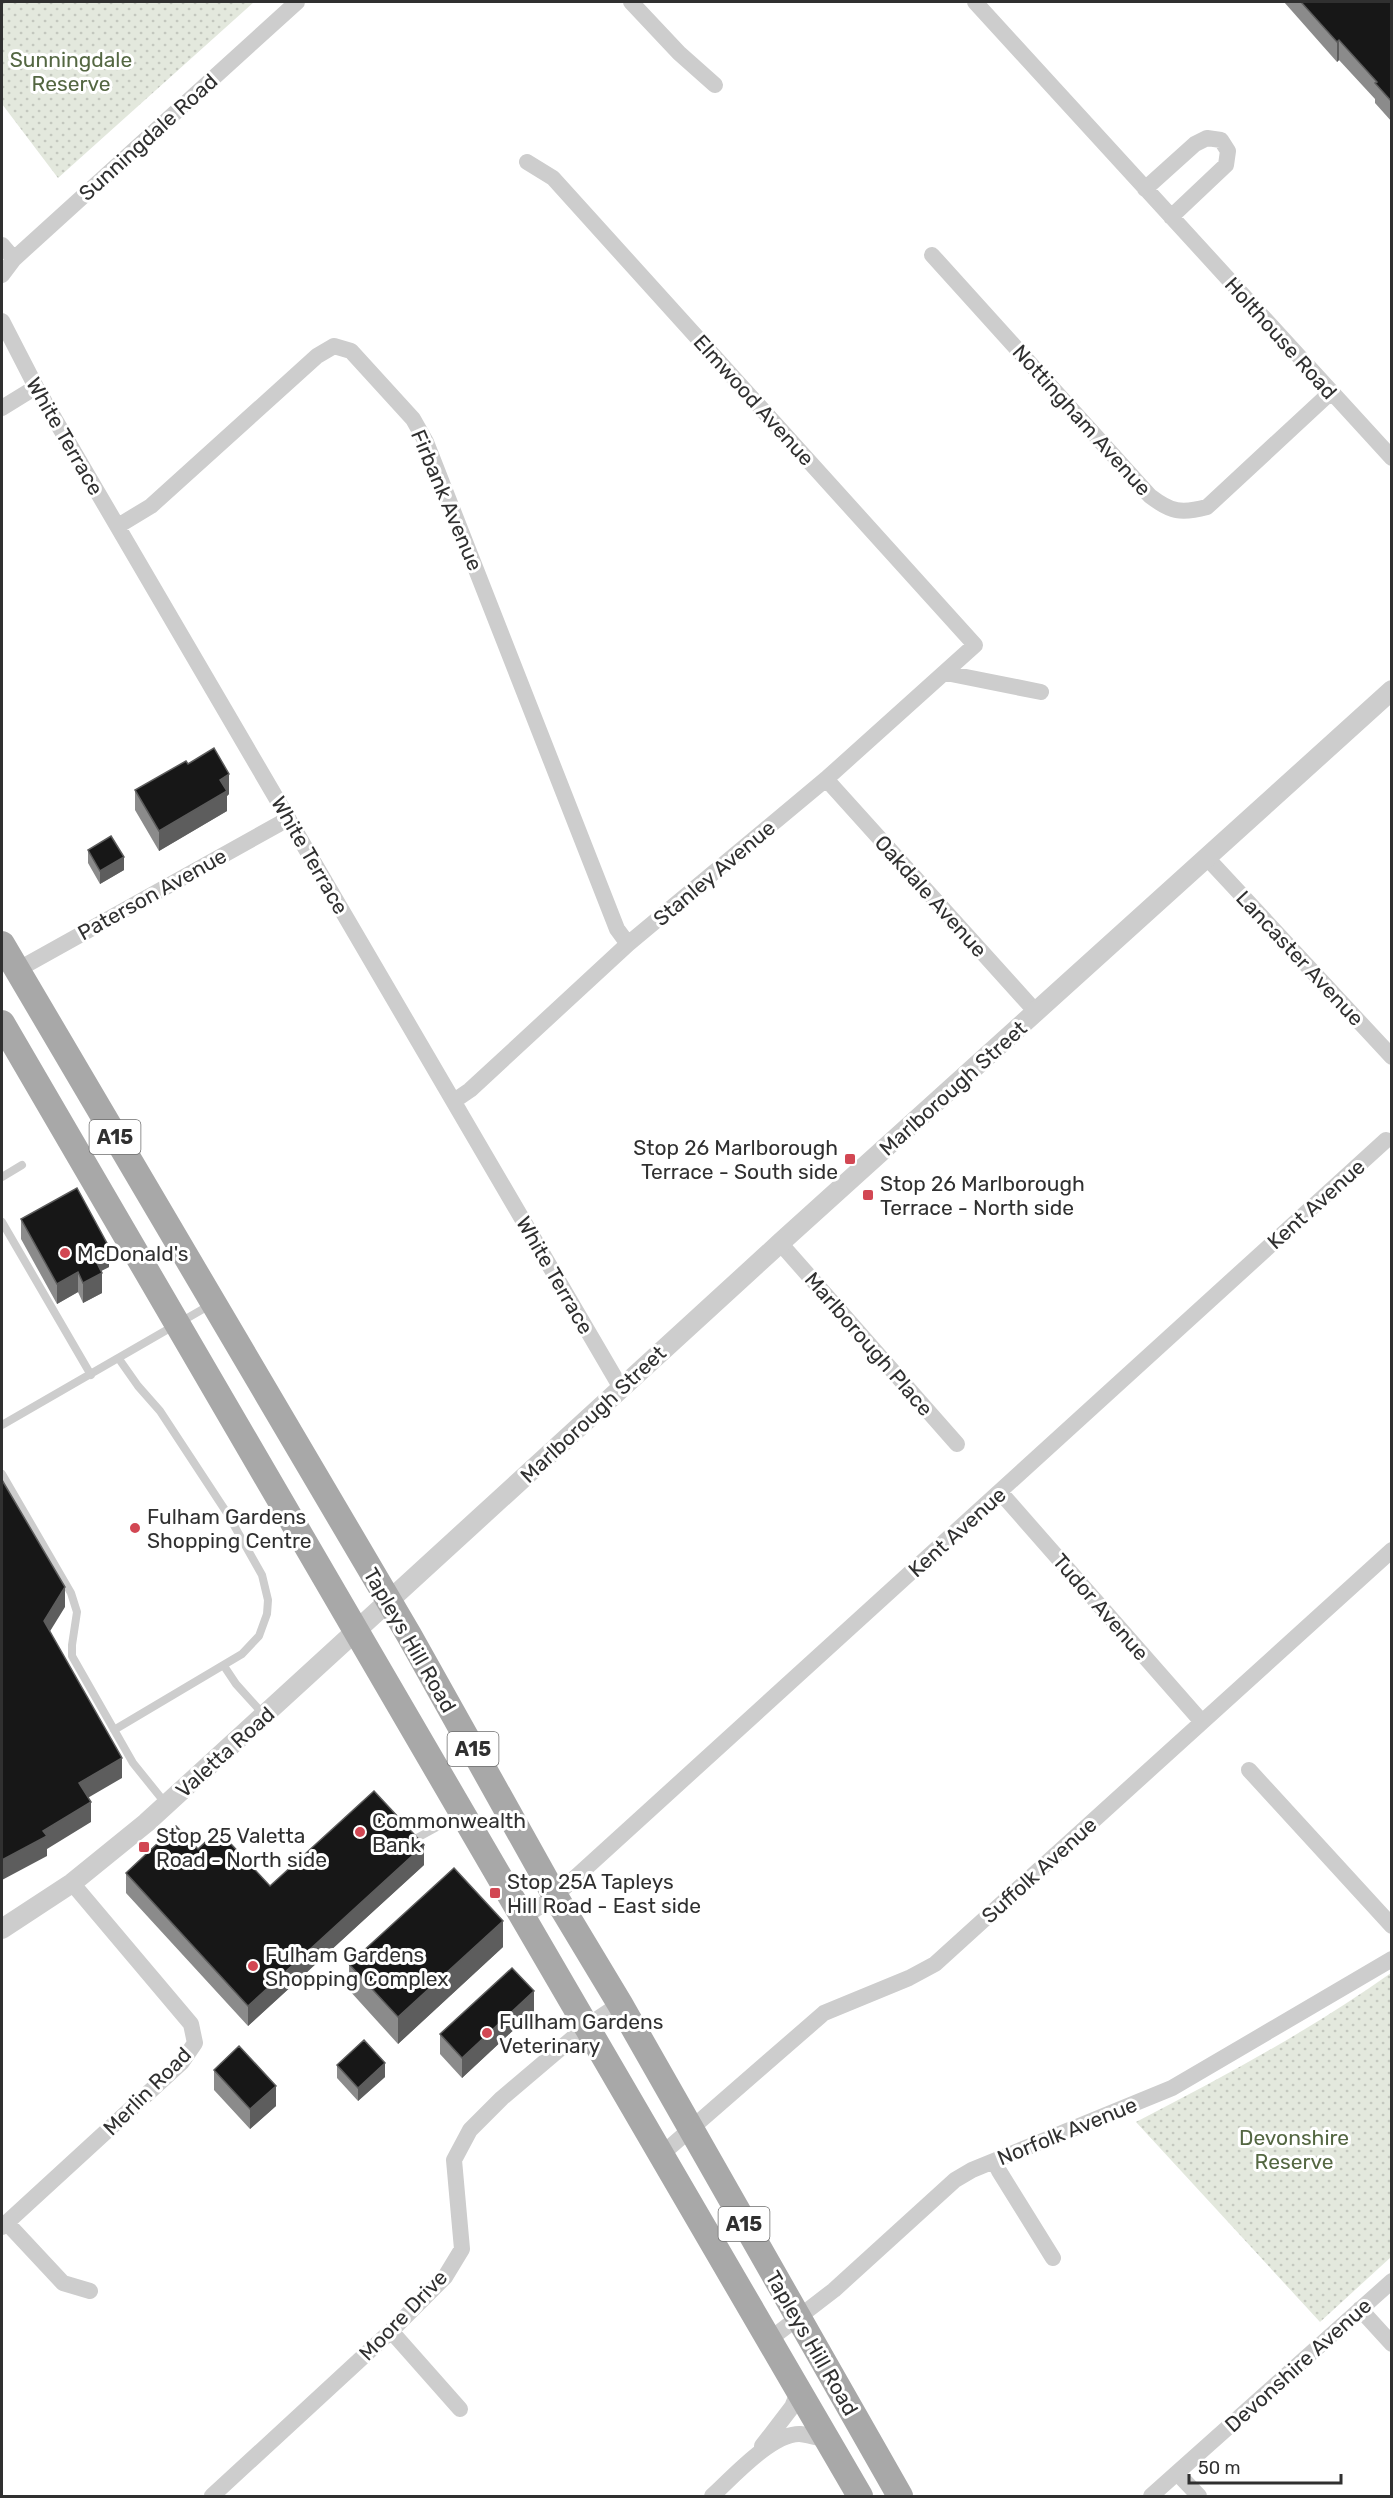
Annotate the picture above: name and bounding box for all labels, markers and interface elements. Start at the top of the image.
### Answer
park label: Sunningdale Reserve [10,47,132,96]
street label: Sunningdale Road [74,68,222,206]
street label: Holthouse Road [1220,272,1342,404]
street label: Elmwood Avenue [689,329,819,471]
street label: Nottingham Avenue [1008,339,1156,501]
street label: White Terrace [21,373,109,499]
street label: Firbank Avenue [406,426,488,574]
street label: White Terrace [266,792,354,918]
street label: Stanley Avenue [648,815,780,931]
street label: Oakdale Avenue [870,830,992,962]
street label: Paterson Avenue [73,843,231,945]
street label: Lancaster Avenue [1231,885,1369,1031]
street label: Marlborough Street [874,1015,1032,1161]
road number: A15 [90,1120,140,1154]
place label: Stop 26 Marlborough Terrace - South side [633,1135,838,1184]
marker: Stop 26 Marlborough Terrace - South side [843,1152,857,1166]
street label: Kent Avenue [1262,1154,1370,1254]
place label: Stop 26 Marlborough Terrace - North side [880,1171,1085,1220]
marker: Stop 26 Marlborough Terrace - North side [861,1188,875,1202]
street label: White Terrace [511,1212,599,1338]
place label: McDonald's [77,1241,189,1266]
marker: McDonald's [58,1246,72,1260]
street label: Marlborough Place [800,1267,938,1421]
street label: Marlborough Street [515,1340,671,1488]
street label: Kent Avenue [903,1482,1011,1582]
place label: Fulham Gardens Shopping Centre [147,1504,312,1553]
marker: Fulham Gardens Shopping Centre [128,1521,142,1535]
street label: Tudor Avenue [1048,1548,1154,1666]
street label: Tapleys Hill Road [358,1563,462,1717]
street label: Valetta Road [171,1701,279,1803]
road number: A15 [448,1732,498,1766]
place label: Commonwealth Bank [372,1808,526,1857]
street label: Suffolk Avenue [976,1812,1102,1928]
place label: Stop 25 Valetta Road - North side [156,1823,327,1872]
marker: Commonwealth Bank [353,1825,367,1839]
marker: Stop 25 Valetta Road - North side [137,1840,151,1854]
place label: Stop 25A Tapleys Hill Road - East side [507,1869,701,1918]
marker: Stop 25A Tapleys Hill Road - East side [488,1886,502,1900]
place label: Fulham Gardens Shopping Complex [265,1942,449,1991]
marker: Fulham Gardens Shopping Complex [246,1959,260,1973]
place label: Fullham Gardens Veterinary [499,2009,663,2058]
marker: Fullham Gardens Veterinary [480,2026,494,2040]
street label: Merlin Road [98,2042,196,2140]
street label: Norfolk Avenue [993,2092,1141,2170]
park label: Devonshire Reserve [1239,2125,1349,2174]
road number: A15 [718,2207,770,2241]
street label: Moore Drive [354,2265,452,2365]
street label: Tapleys Hill Road [760,2266,864,2420]
street label: Devonshire Avenue [1220,2293,1376,2437]
scale bar [1189,2447,1340,2485]
text: 50 m [1198,2457,1241,2479]

